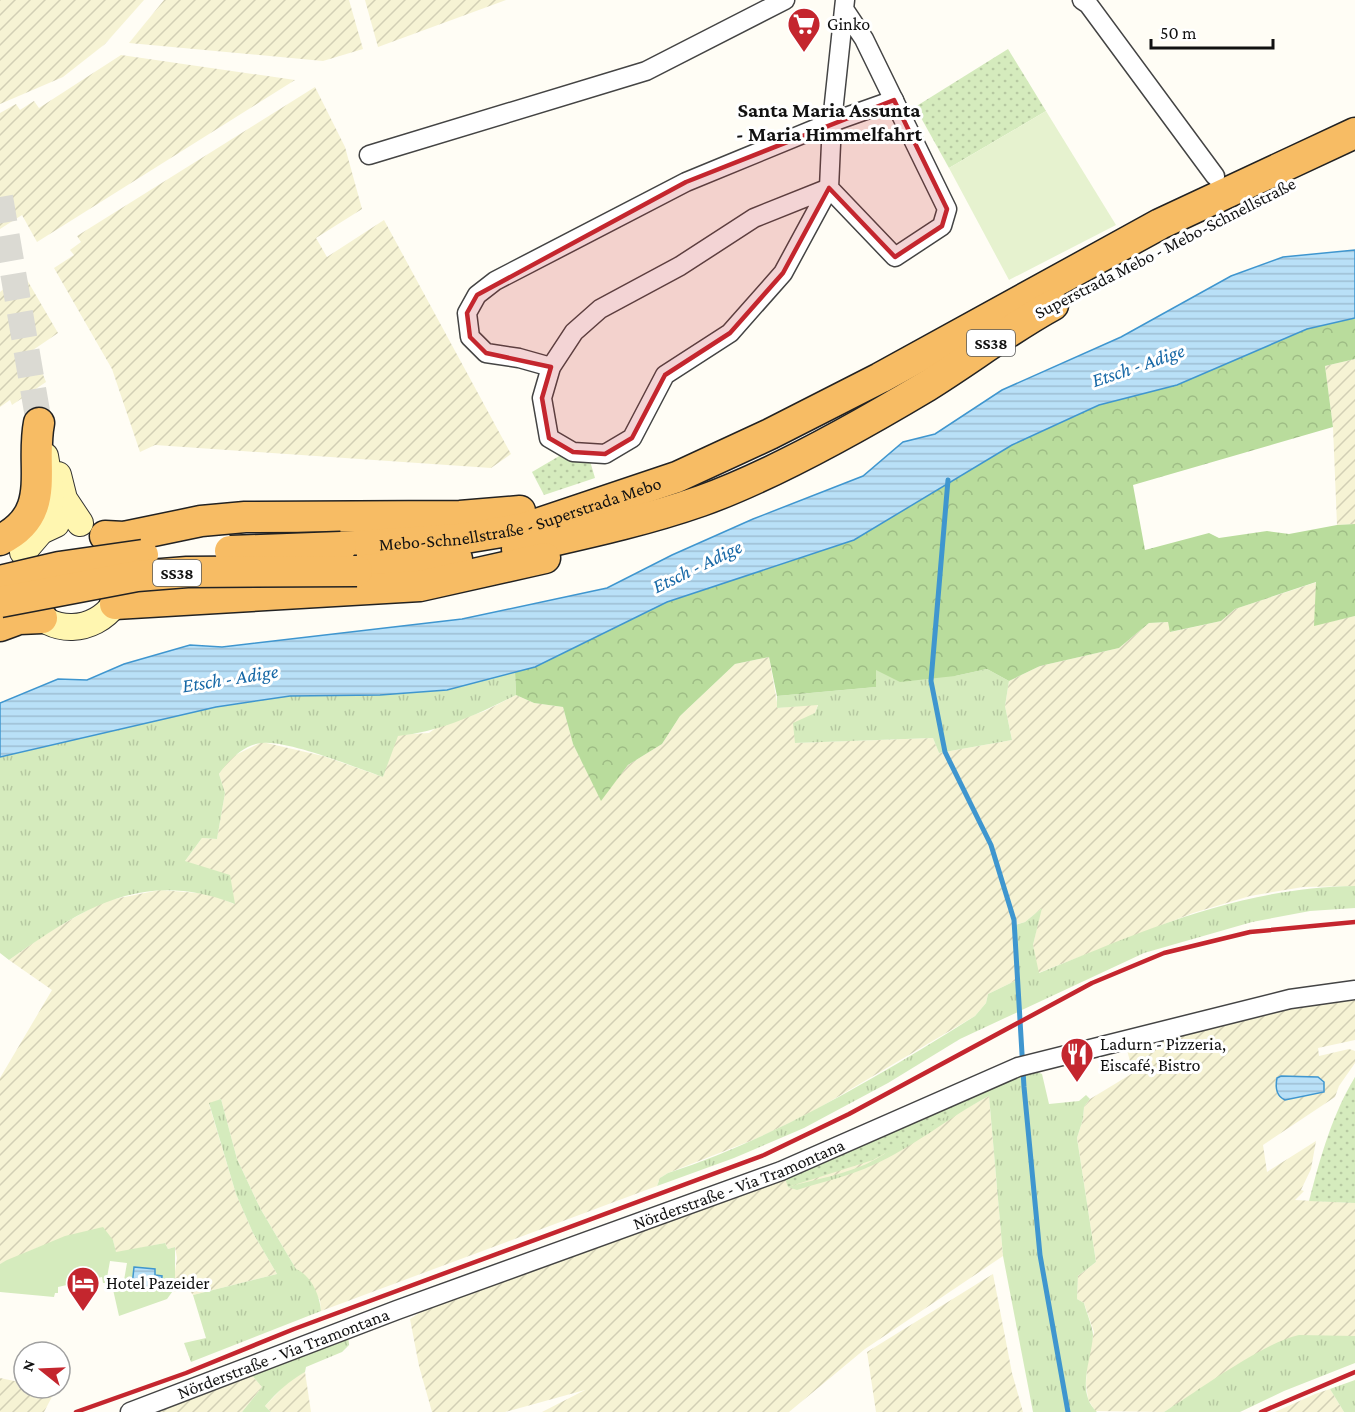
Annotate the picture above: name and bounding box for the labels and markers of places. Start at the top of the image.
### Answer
supermarket icon: Ginko [786,6,822,53]
place label: Ginko [827,14,870,34]
place label: Ladurn - Pizzeria, Eiscafé, Bistro [1100,1034,1226,1075]
restaurant icon: Ladurn - Pizzeria, Eiscafé, Bistro [1059,1036,1095,1083]
hotel icon: Hotel Pazeider [65,1265,101,1312]
place label: Hotel Pazeider [106,1273,210,1293]

